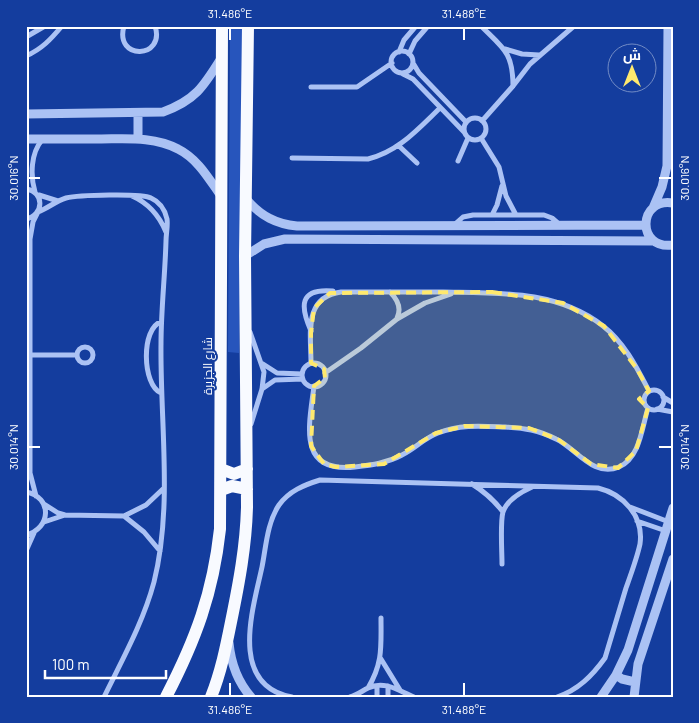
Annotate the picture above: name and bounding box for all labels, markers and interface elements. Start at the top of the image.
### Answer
text: 31.486°E [208,6,252,20]
text: 31.488°E [442,6,486,20]
north arrow [606,42,656,92]
text: ش [623,46,641,64]
text: 30.016°N [6,155,20,201]
text: 30.016°N [677,155,691,201]
street label: شارع الجزيرة [200,337,216,395]
text: 30.014°N [6,424,20,470]
text: 30.014°N [677,424,691,470]
scale bar [45,648,166,680]
text: 100 m [52,655,90,673]
text: 31.486°E [208,702,252,716]
text: 31.488°E [442,702,486,716]

